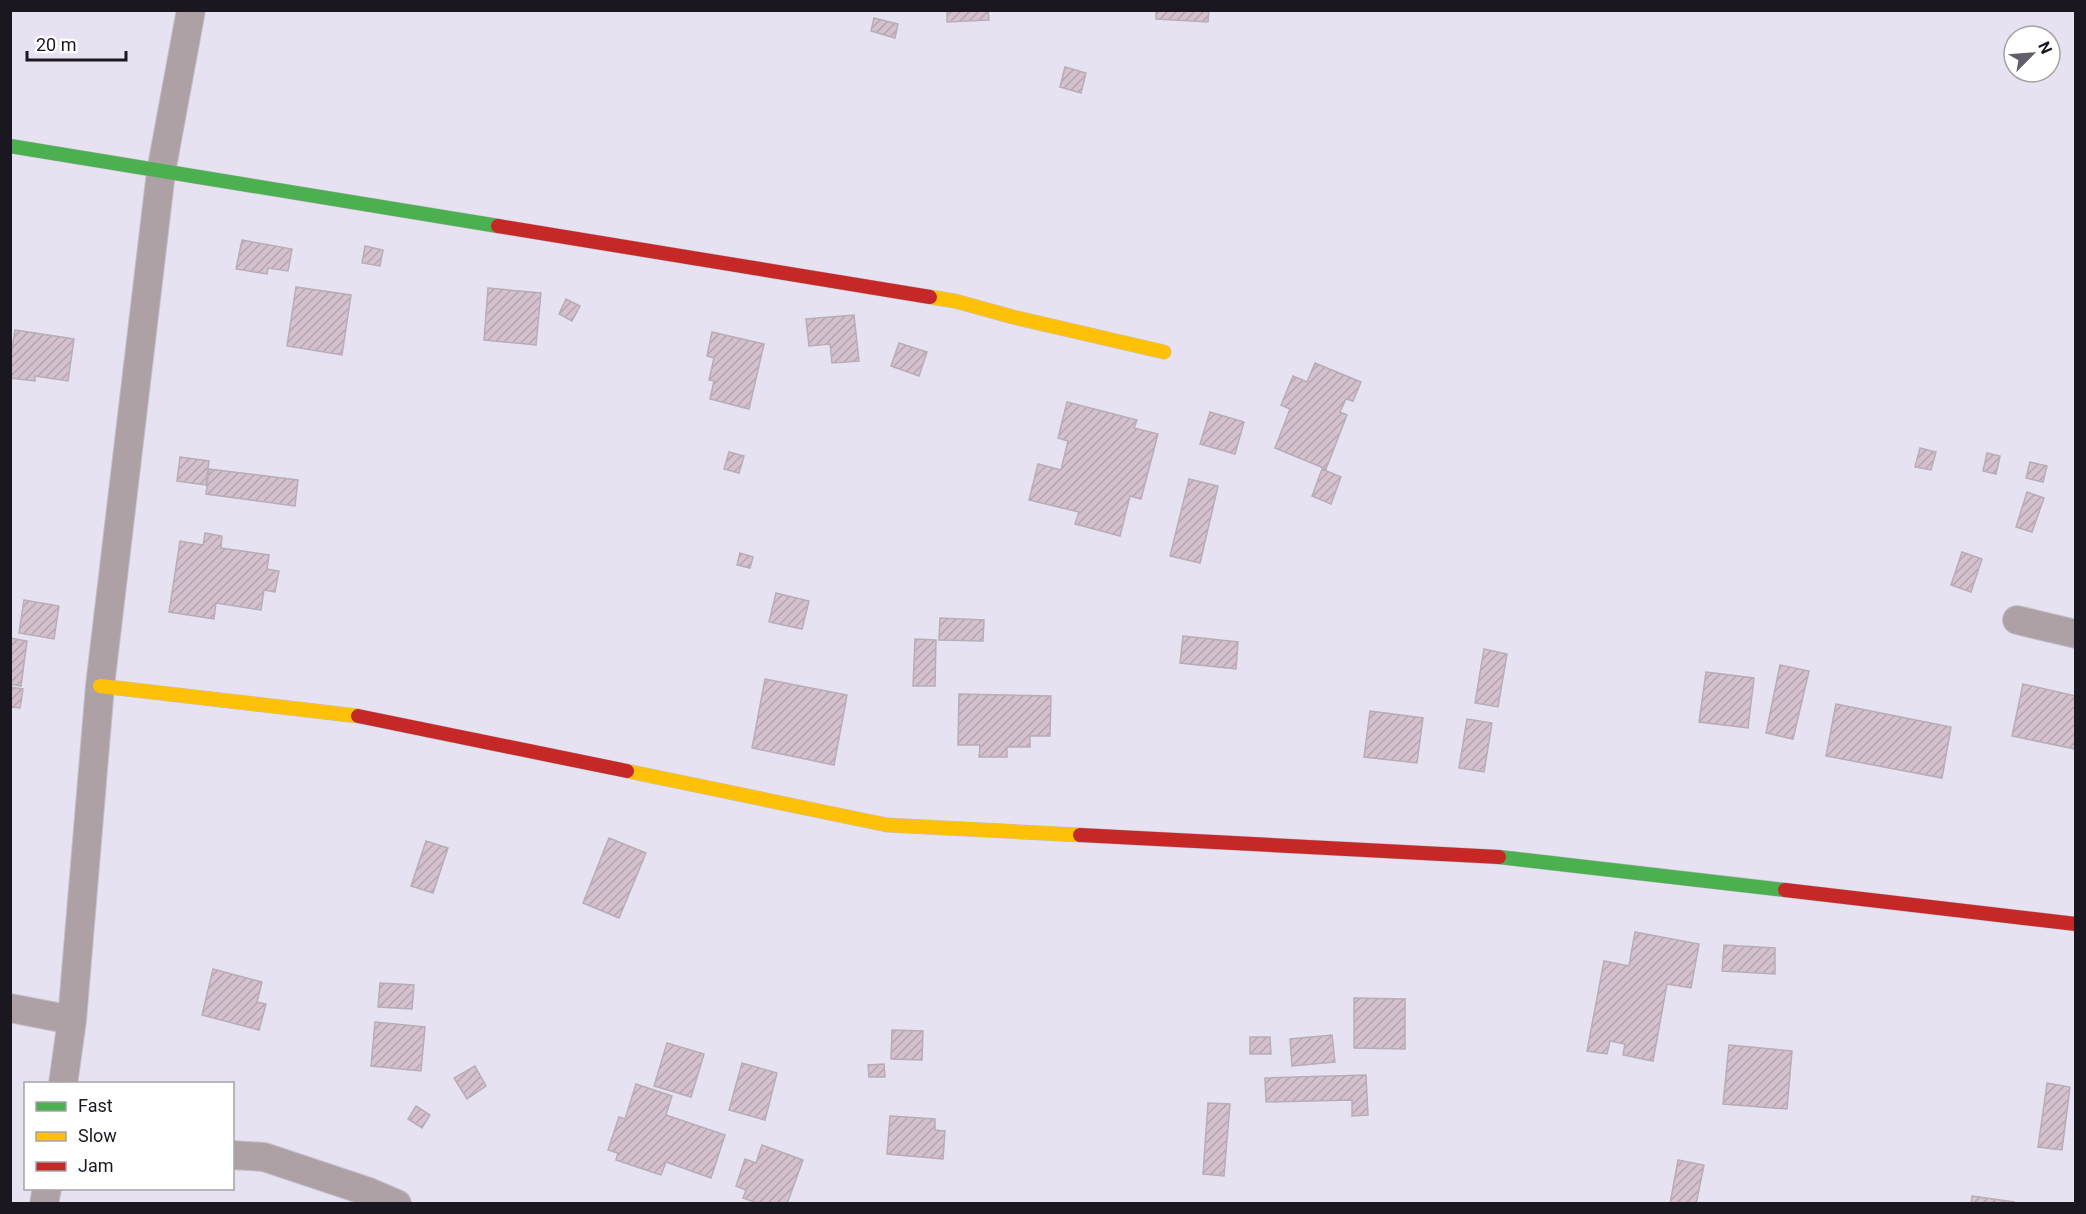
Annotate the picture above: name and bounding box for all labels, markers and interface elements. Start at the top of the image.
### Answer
scale bar [27,24,126,62]
north arrow [2002,24,2062,84]
text: 20 m [36,34,76,55]
text: N [2034,39,2056,57]
legend [24,1082,234,1190]
text: Fast [78,1095,113,1116]
text: Slow [78,1125,117,1146]
text: Jam [78,1155,114,1176]

